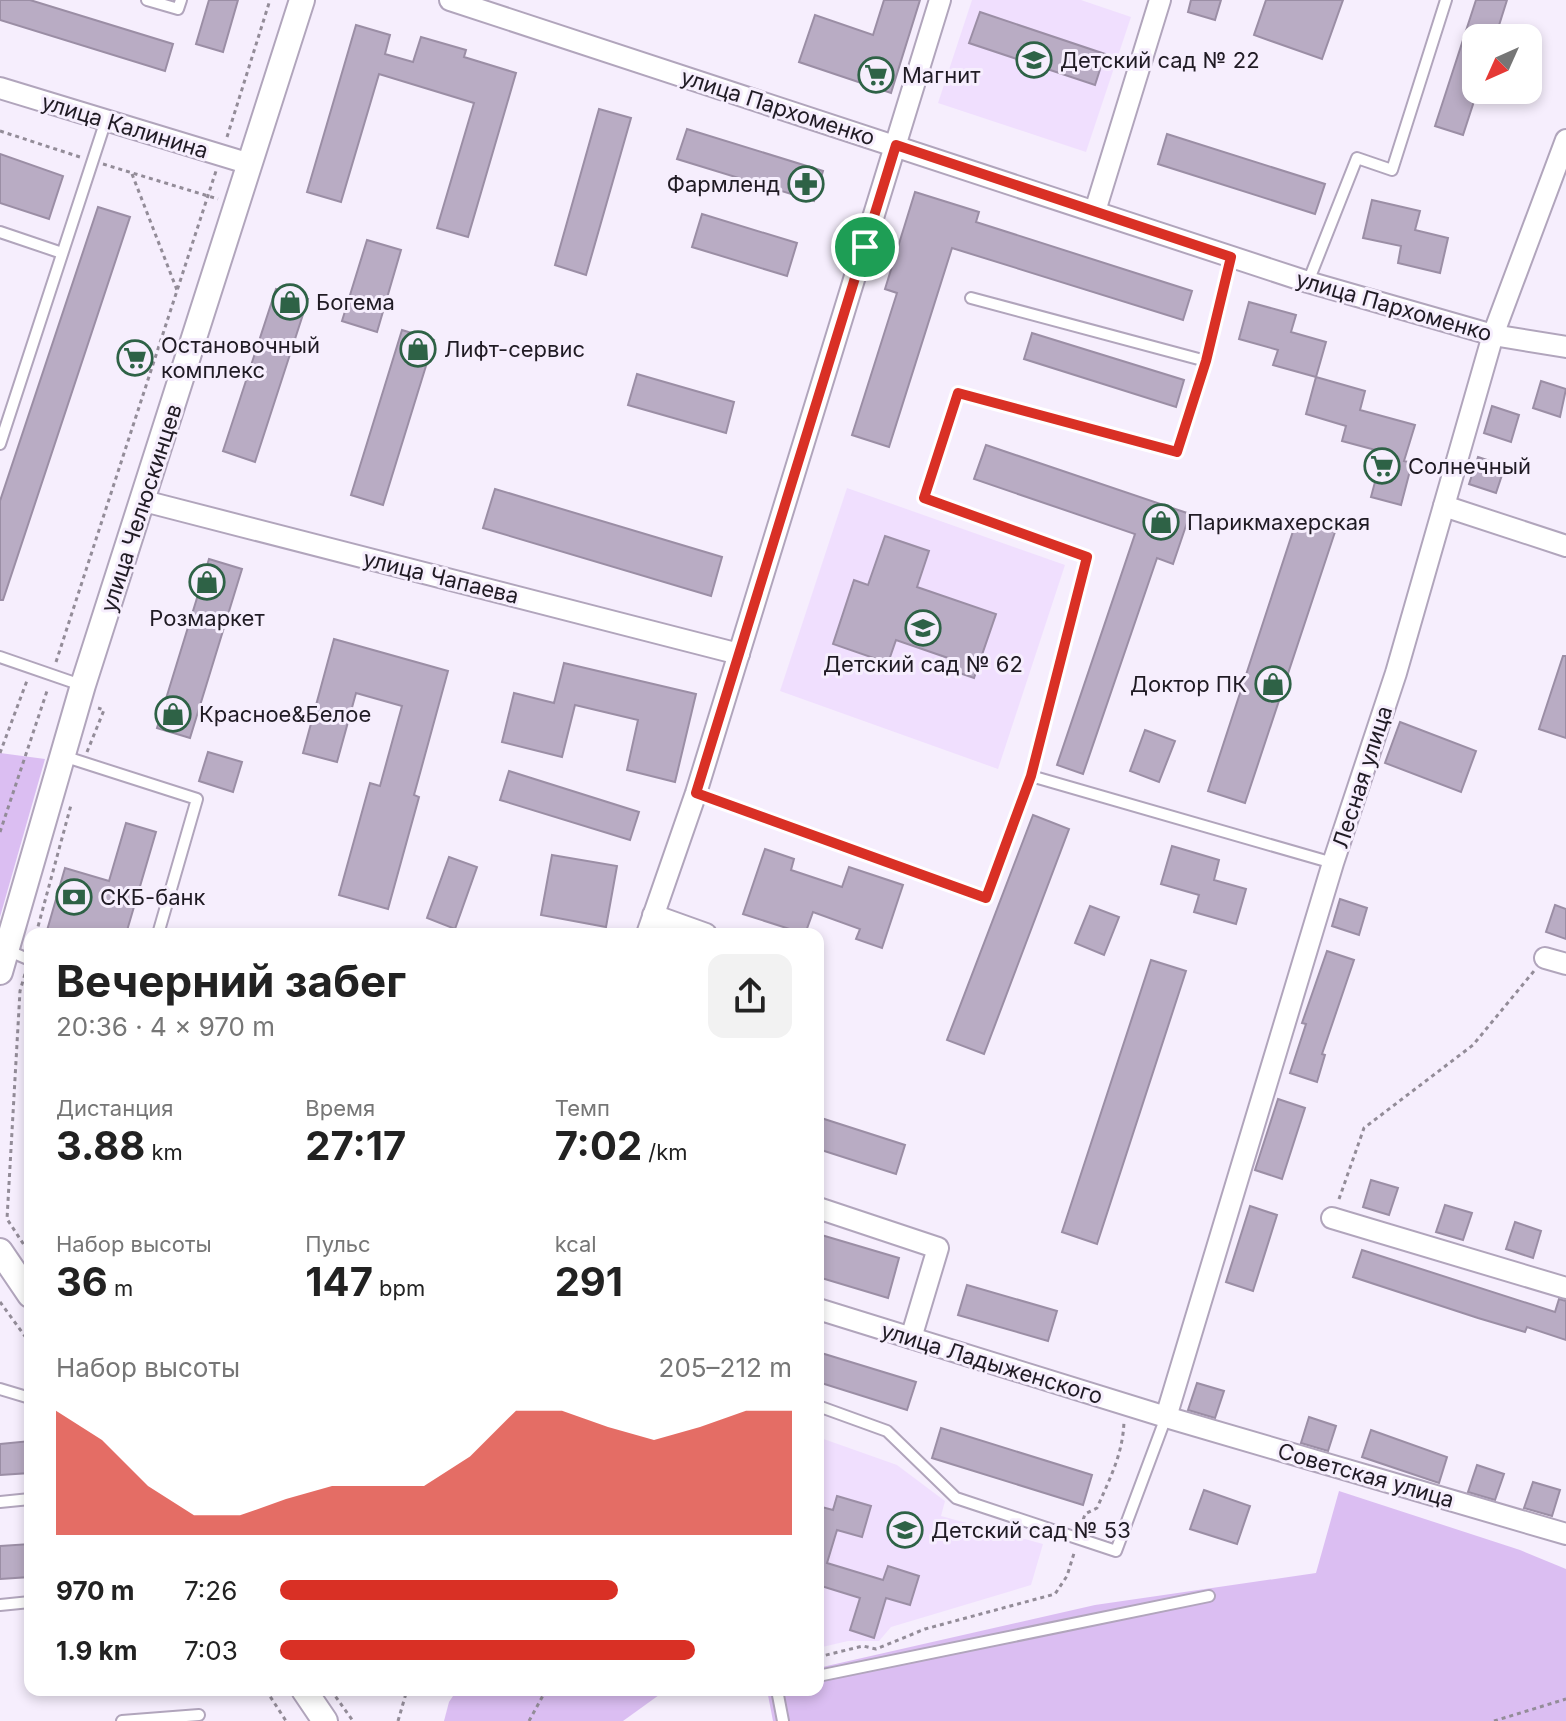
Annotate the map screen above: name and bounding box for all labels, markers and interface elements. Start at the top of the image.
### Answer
north arrow [1462,24,1542,104]
map controls [1462,24,1542,104]
school or university icon: Детский сад № 22 [1015,41,1053,79]
place label: Детский сад № 22 [1060,47,1260,73]
supermarket icon: Магнит [857,56,895,94]
place label: Магнит [902,62,981,88]
street label: улица Пархоменко [678,63,878,151]
street label: улица Калинина [39,88,211,164]
pharmacy icon: Фармленд [787,165,825,203]
place label: Фармленд [667,171,780,197]
pin [831,213,899,281]
icon: arrive [843,225,887,269]
street label: улица Пархоменко [1293,266,1495,346]
shop icon: Богема [271,283,309,321]
place label: Богема [316,289,395,315]
shop icon: Лифт-сервис [399,330,437,368]
place label: Остановочный комплекс [161,332,320,383]
place label: Лифт-сервис [444,336,585,362]
supermarket icon: Остановочный комплекс [116,339,154,377]
street label: улица Челюскинцев [95,401,187,615]
supermarket icon: Солнечный [1363,447,1401,485]
place label: Солнечный [1408,453,1531,479]
shop icon: Парикмахерская [1142,503,1180,541]
place label: Парикмахерская [1187,509,1370,535]
street label: улица Чапаева [361,545,521,609]
shop icon: Розмаркет [188,563,226,601]
place label: Розмаркет [149,605,265,631]
school or university icon: Детский сад № 62 [904,609,942,647]
place label: Детский сад № 62 [823,651,1023,677]
shop icon: Доктор ПК [1254,665,1292,703]
place label: Доктор ПК [1130,671,1247,697]
shop icon: Красное&Белое [154,695,192,733]
place label: Красное&Белое [199,701,371,727]
street label: Лесная улица [1327,703,1397,851]
bank icon: СКБ-банк [55,878,93,916]
place label: СКБ-банк [100,884,206,910]
text: Вечерний забег [56,954,406,1008]
button: share [708,954,792,1038]
text: 20:36 · 4 × 970 m [56,1011,275,1042]
text: Дистанция [56,1095,174,1121]
text: Время [305,1095,375,1121]
text: Темп [555,1095,610,1121]
text: 3.88 [56,1121,145,1170]
text: 27:17 [305,1121,406,1170]
text: 7:02 [555,1121,642,1170]
text: km [145,1139,183,1165]
text: /km [642,1139,688,1165]
text: Набор высоты [56,1231,212,1257]
text: Пульс [305,1231,371,1257]
text: kcal [555,1231,597,1257]
text: 36 [56,1257,108,1306]
text: 147 [305,1257,373,1306]
text: 291 [555,1257,623,1306]
text: m [108,1275,133,1301]
text: bpm [373,1275,425,1301]
street label: улица Ладыженского [878,1317,1106,1409]
text: Набор высоты [56,1352,240,1383]
text: 205–212 m [659,1352,792,1383]
street label: Советская улица [1275,1437,1457,1513]
school or university icon: Детский сад № 53 [886,1511,924,1549]
place label: Детский сад № 53 [931,1517,1131,1543]
text: 970 m [56,1575,135,1606]
text: 7:26 [184,1575,237,1606]
text: 1.9 km [56,1635,137,1666]
text: 7:03 [184,1635,238,1666]

